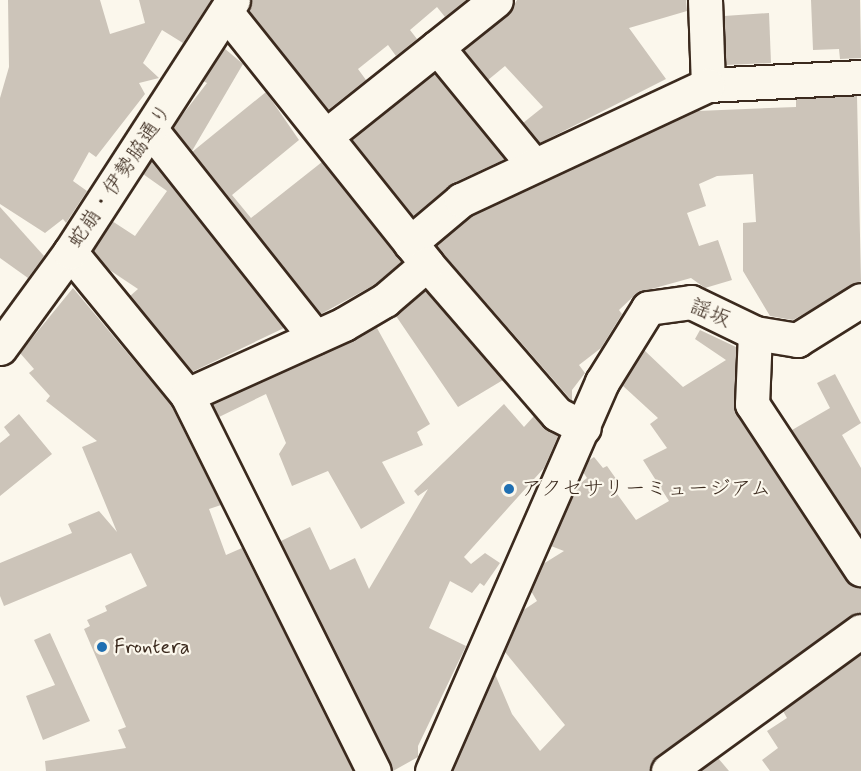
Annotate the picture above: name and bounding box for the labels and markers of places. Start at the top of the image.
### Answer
place label: アクセサリーミュージアム [521,476,773,502]
marker: アクセサリーミュージアム [502,482,516,496]
place label: Frontera [114,634,190,660]
marker: Frontera [95,640,109,654]

